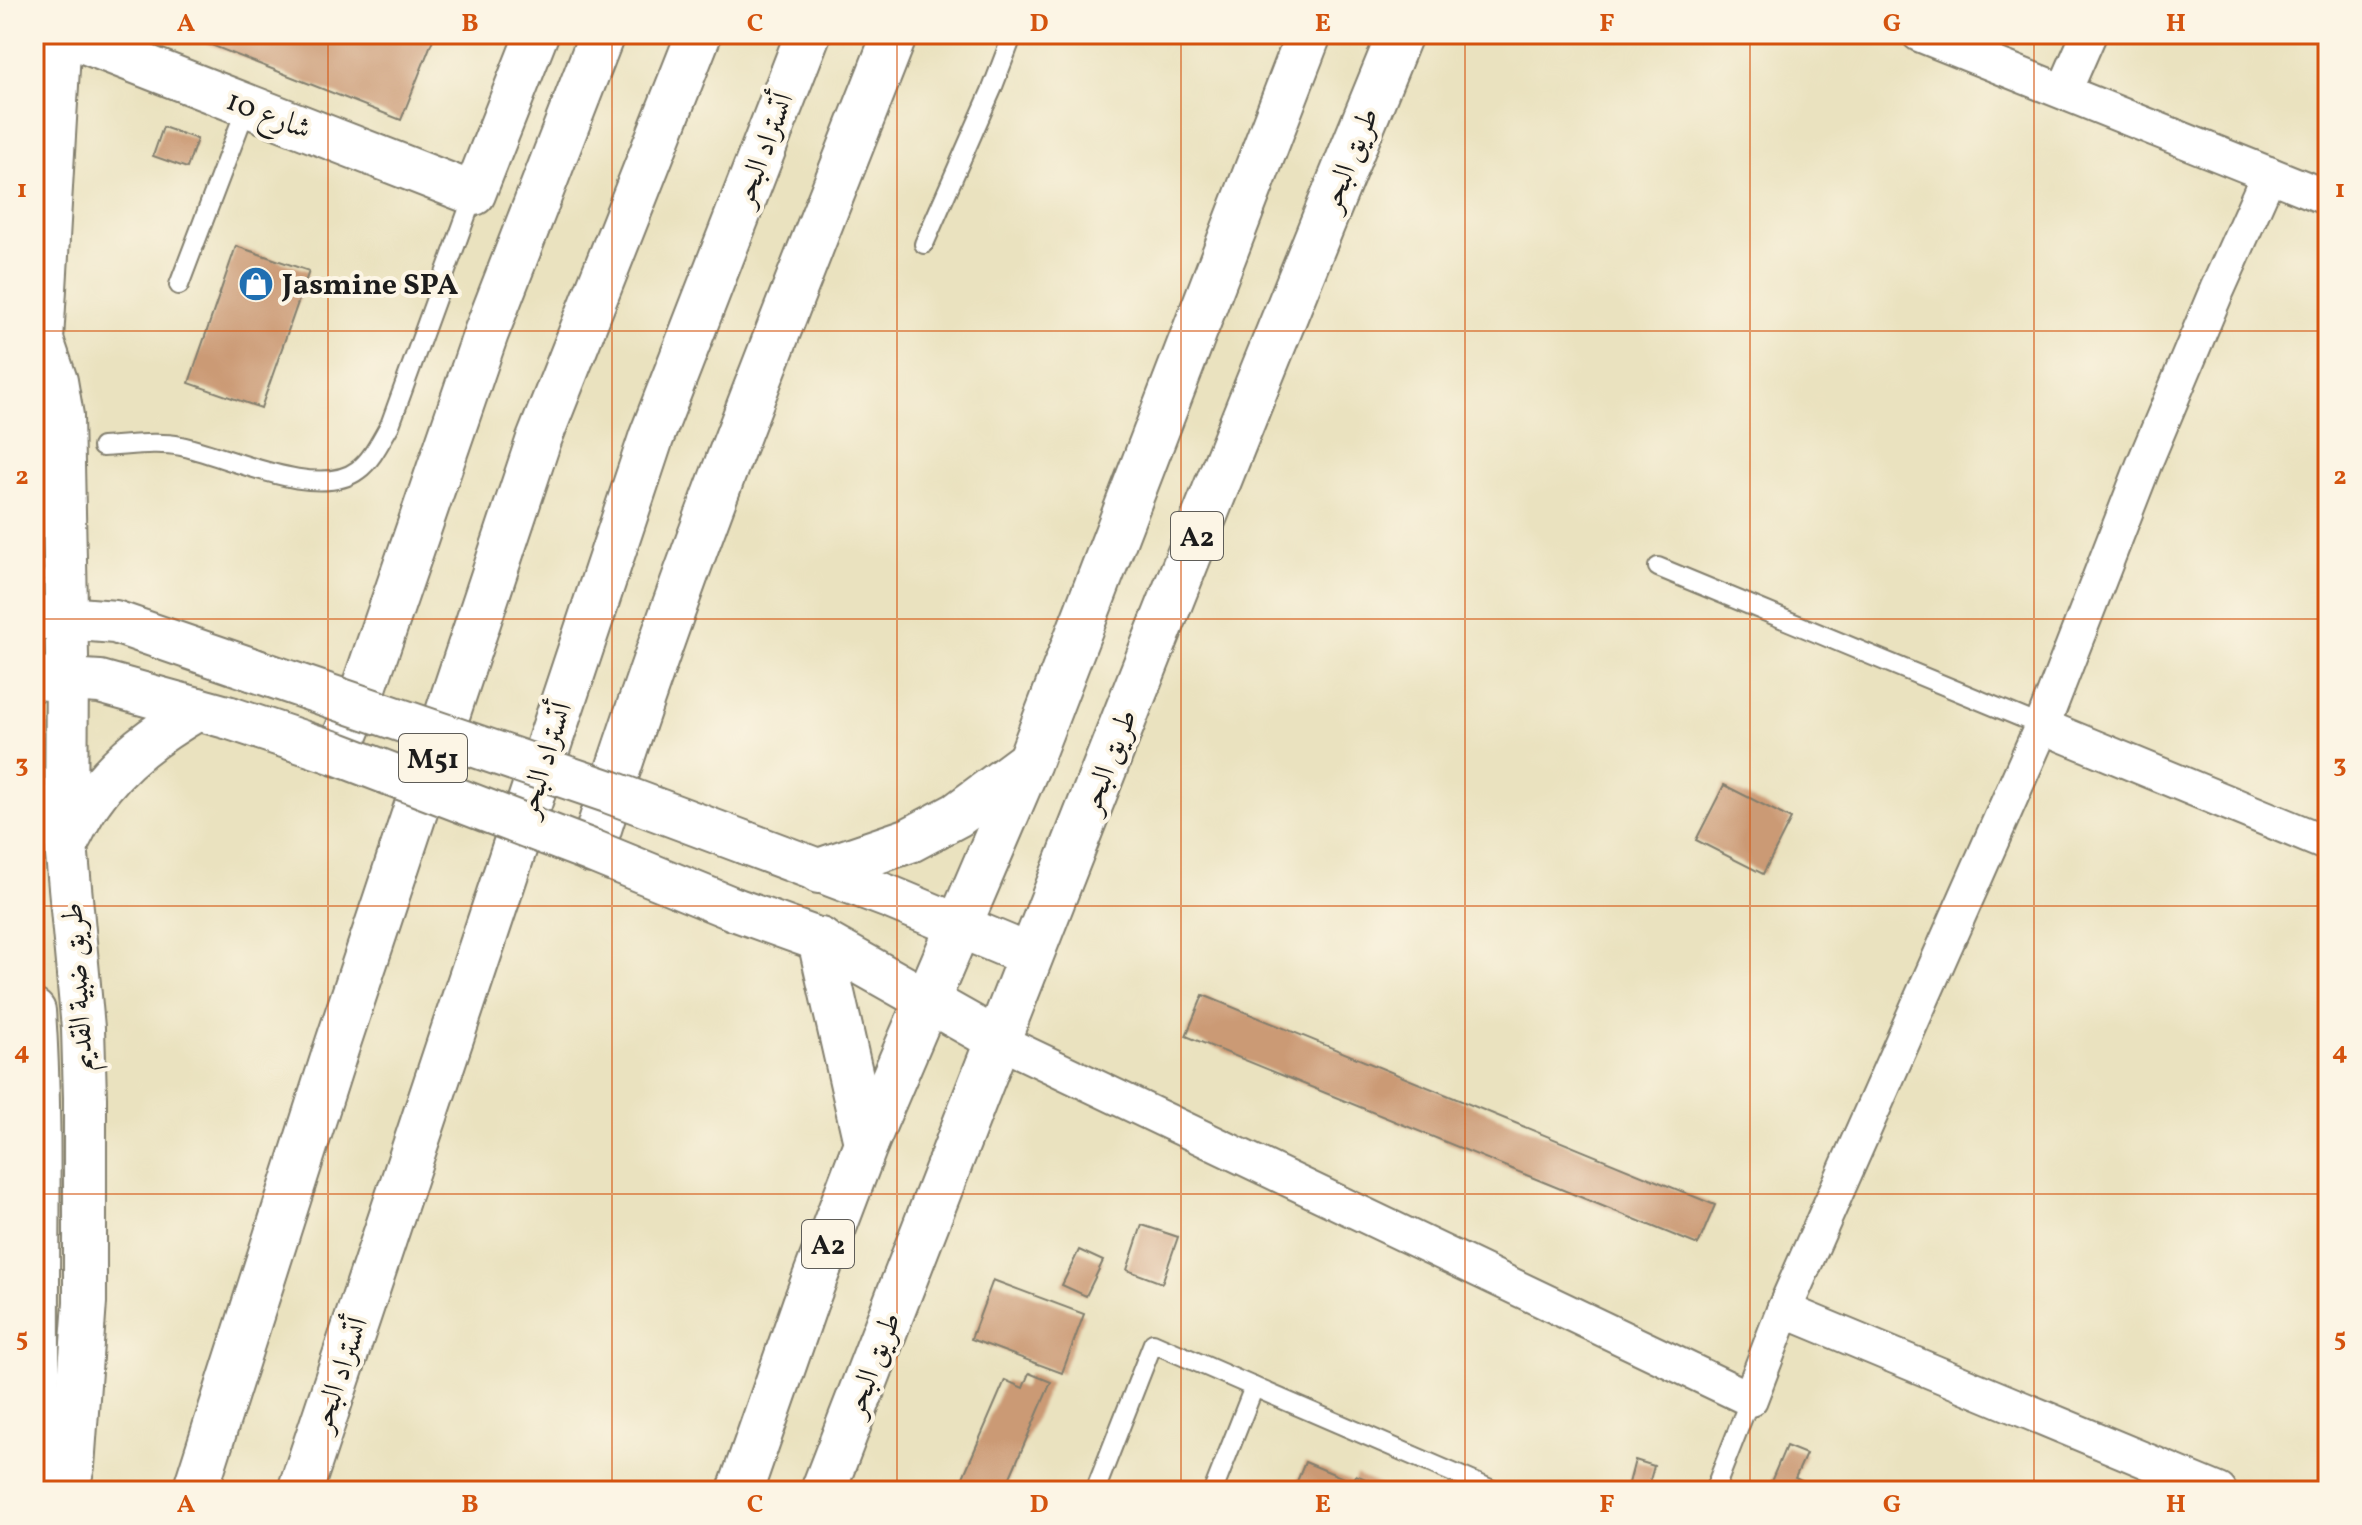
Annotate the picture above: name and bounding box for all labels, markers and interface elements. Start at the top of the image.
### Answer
text: A [177,6,196,42]
text: B [461,6,479,42]
text: C [747,6,763,42]
text: D [1029,6,1049,42]
text: E [1315,6,1331,42]
text: F [1599,6,1615,42]
text: G [1883,6,1901,42]
text: H [2166,6,2186,42]
street label: شارع 10 [219,81,317,153]
street label: أتستراد البحر [721,86,806,215]
street label: طريق البحر [1310,102,1391,221]
text: 1 [17,172,27,208]
text: 1 [2335,172,2345,208]
shop icon: Jasmine SPA [237,265,275,303]
place label: Jasmine SPA [281,265,458,307]
text: 2 [15,459,29,495]
text: 2 [2333,459,2347,495]
road number: A2 [1171,512,1223,560]
street label: أتستراد البحر [505,696,584,825]
street label: طريق البحر [1070,704,1149,823]
road number: M51 [399,734,467,782]
text: 3 [15,747,29,783]
text: 3 [2333,747,2347,783]
street label: طريق ضبية القديم [52,901,109,1073]
text: 4 [14,1034,30,1070]
text: 4 [2332,1034,2348,1070]
road number: A2 [802,1220,854,1268]
street label: طريق البحر [834,1307,913,1426]
street label: أتستراد البحر [299,1311,380,1440]
text: 5 [16,1321,28,1357]
text: 5 [2334,1321,2346,1357]
text: A [177,1487,196,1523]
text: B [461,1487,479,1523]
text: C [747,1487,763,1523]
text: D [1029,1487,1049,1523]
text: E [1315,1487,1331,1523]
text: F [1599,1487,1615,1523]
text: G [1883,1487,1901,1523]
text: H [2166,1487,2186,1523]

